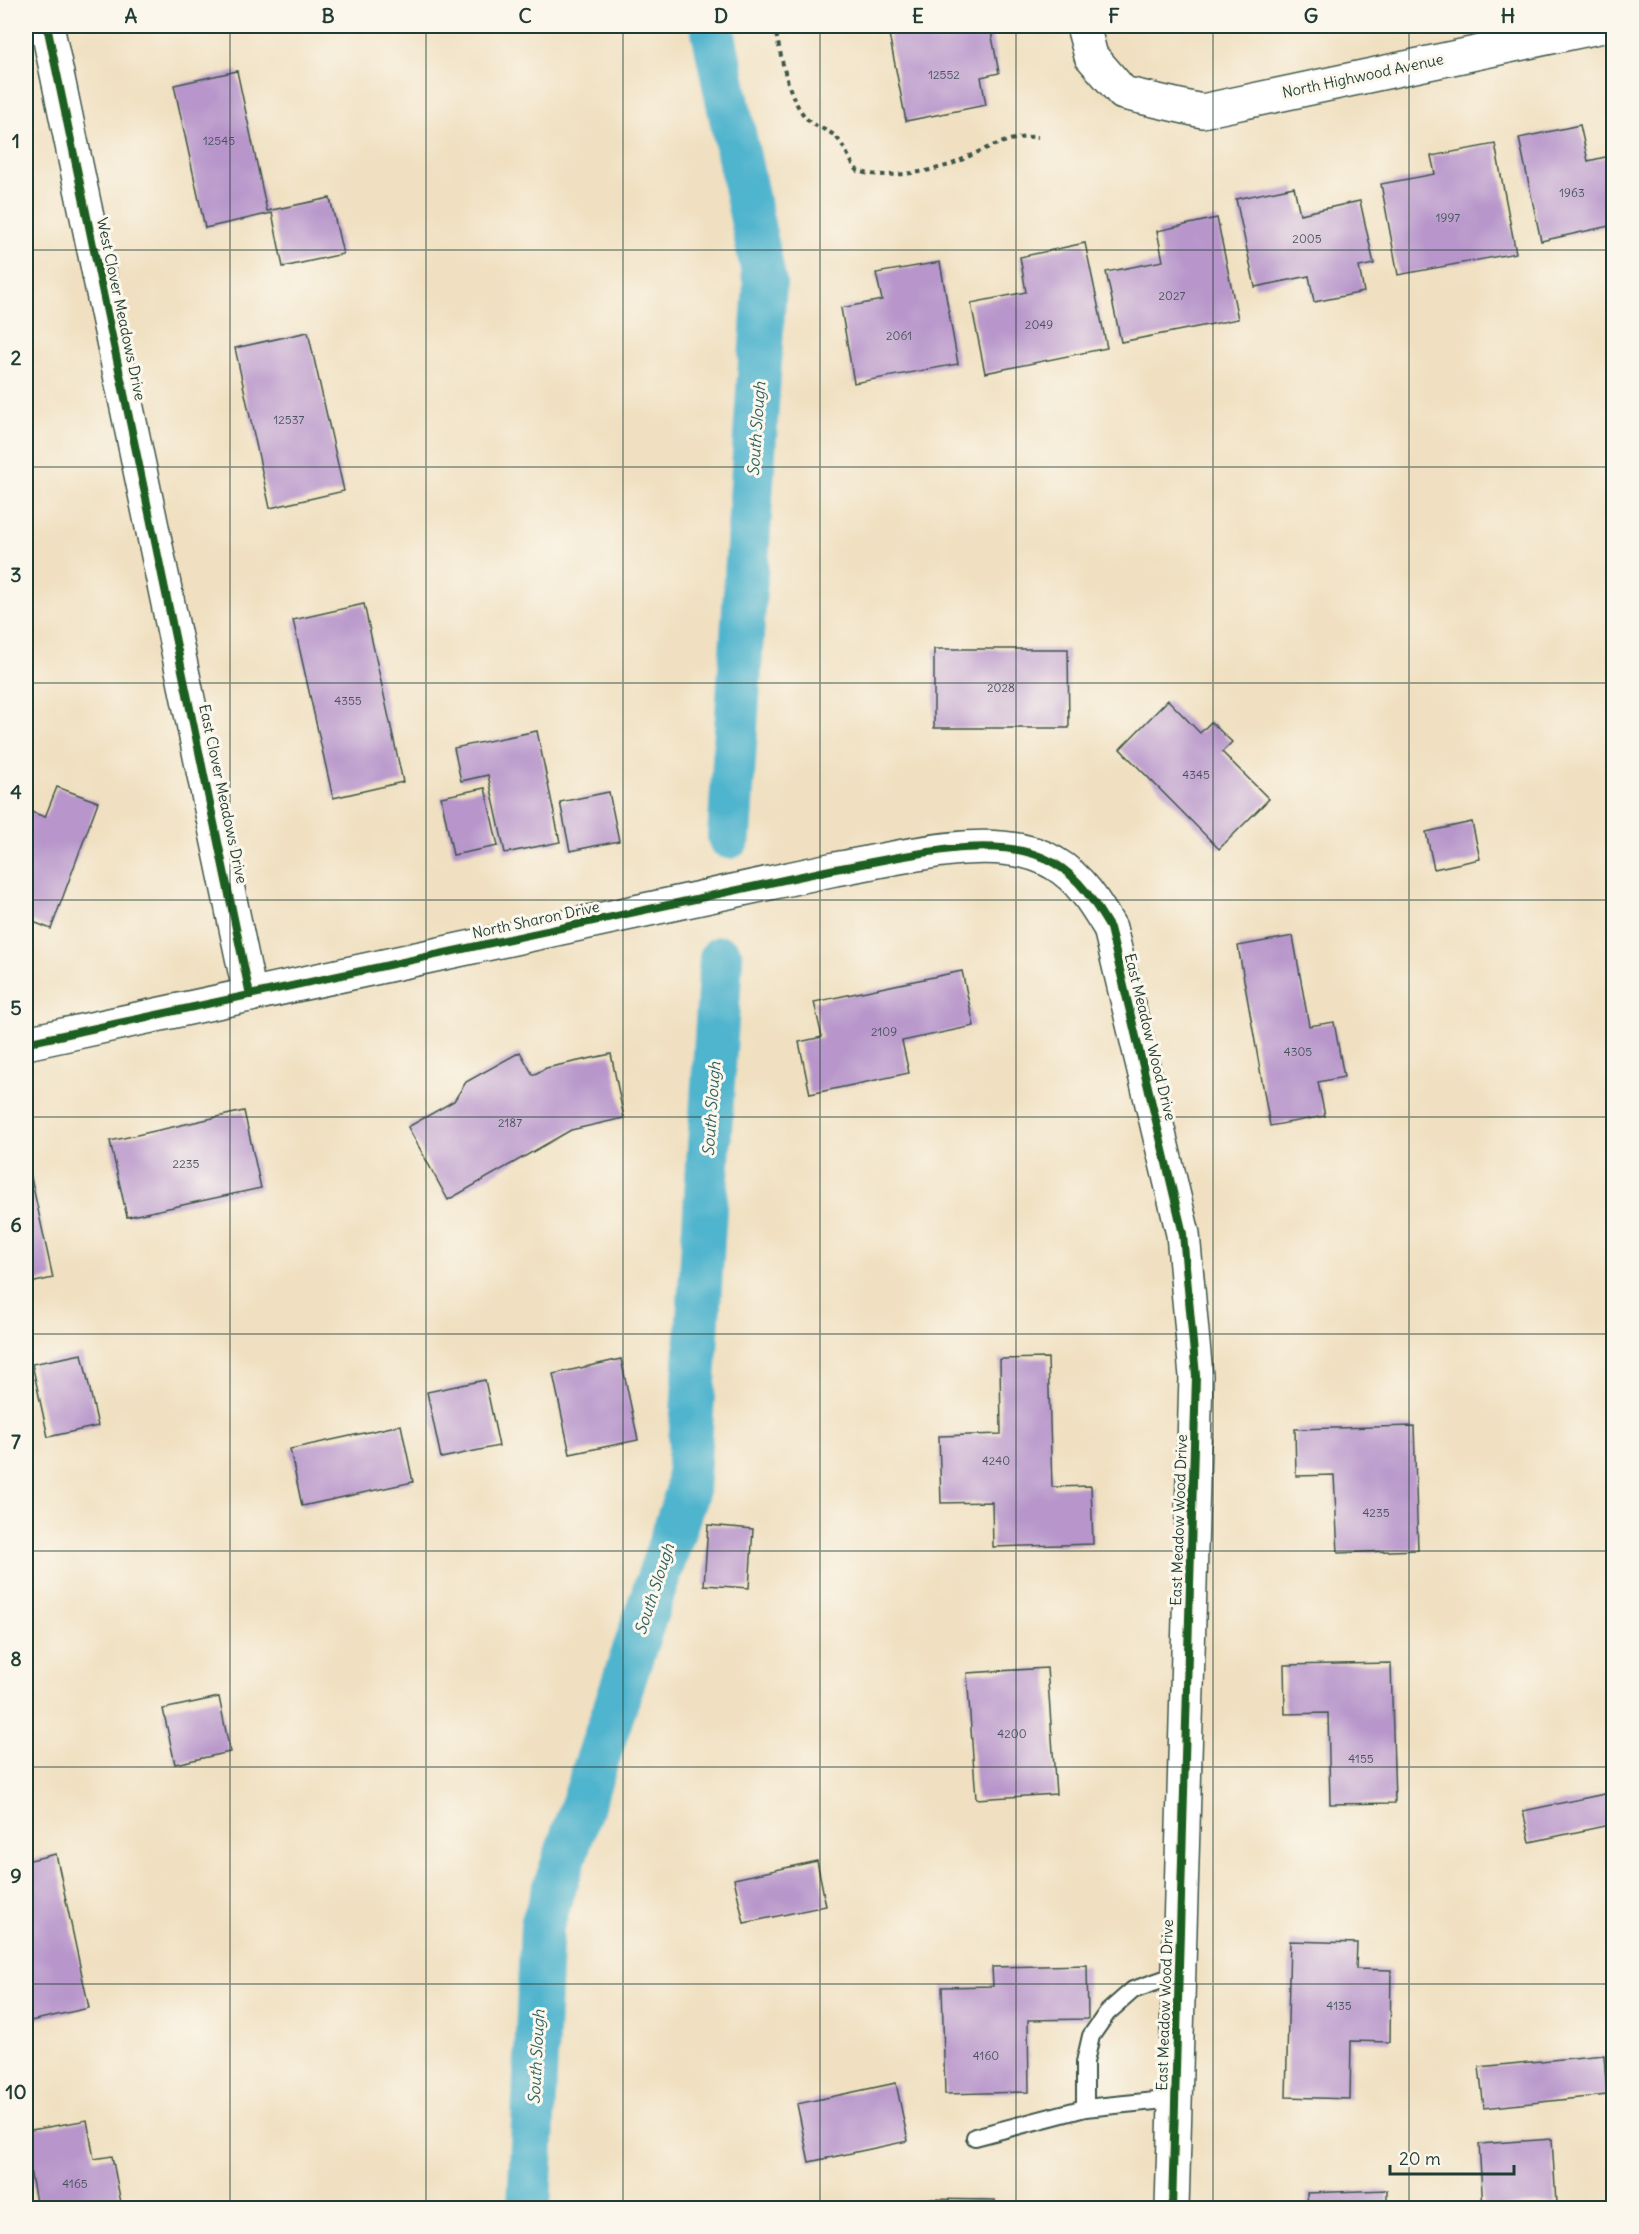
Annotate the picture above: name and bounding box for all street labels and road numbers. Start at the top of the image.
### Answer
street label: North Highwood Avenue [1280,49,1445,102]
street label: West Clover Meadows Drive [93,216,150,402]
street label: East Clover Meadows Drive [195,702,252,885]
street label: North Sharon Drive [470,897,601,942]
street label: East Meadow Wood Drive [1120,951,1180,1122]
street label: East Meadow Wood Drive [1166,1434,1191,1606]
street label: East Meadow Wood Drive [1152,1919,1177,2091]

